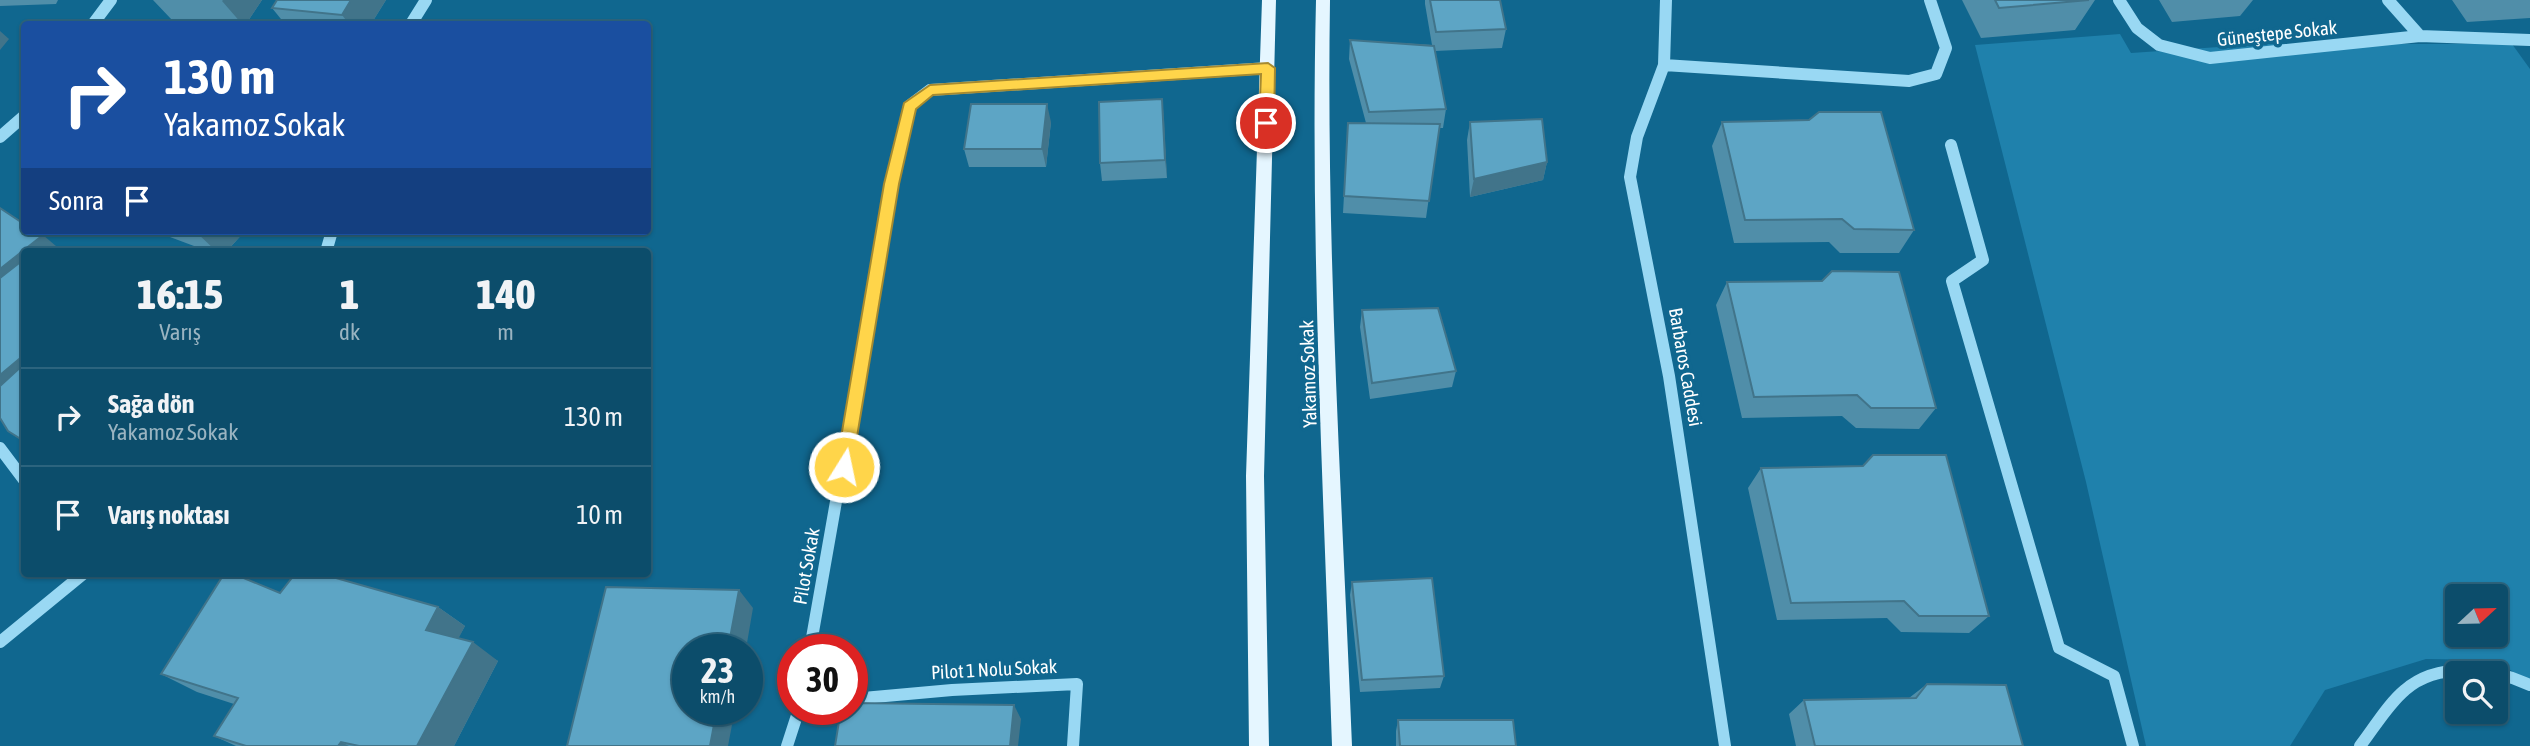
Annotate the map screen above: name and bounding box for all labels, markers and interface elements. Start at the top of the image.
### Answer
street label: Güneştepe Sokak [2216,16,2339,50]
text: 130 m [164,48,275,104]
icon: right [49,49,140,140]
pin [1236,93,1296,153]
icon: arrive [1247,104,1285,142]
text: Yakamoz Sokak [164,106,345,143]
icon: arrive [118,182,156,220]
text: Sonra [49,186,104,216]
text: 16:15 [137,270,223,318]
text: 1 [340,270,359,318]
text: 140 [476,270,535,318]
street label: Barbaros Caddesi [1665,306,1707,428]
text: Varış [159,319,201,345]
text: dk [339,319,360,345]
text: m [497,319,514,345]
street label: Yakamoz Sokak [1295,319,1321,428]
text: Sağa dön [108,389,194,419]
icon: right [49,398,87,436]
text: 130 m [564,402,623,432]
text: Yakamoz Sokak [108,419,238,445]
position arrow [807,430,881,504]
icon: arrive [49,496,87,534]
text: Varış noktası [108,500,229,530]
text: 10 m [576,500,623,530]
street label: Pilot Sokak [788,525,824,606]
north arrow [2445,584,2508,648]
map controls [2445,584,2508,724]
speed limit sign: 30 [777,634,868,725]
text: 23 [701,650,734,690]
street label: Pilot 1 Nolu Sokak [930,655,1058,683]
button: search [2445,661,2508,724]
text: km/h [700,686,735,707]

